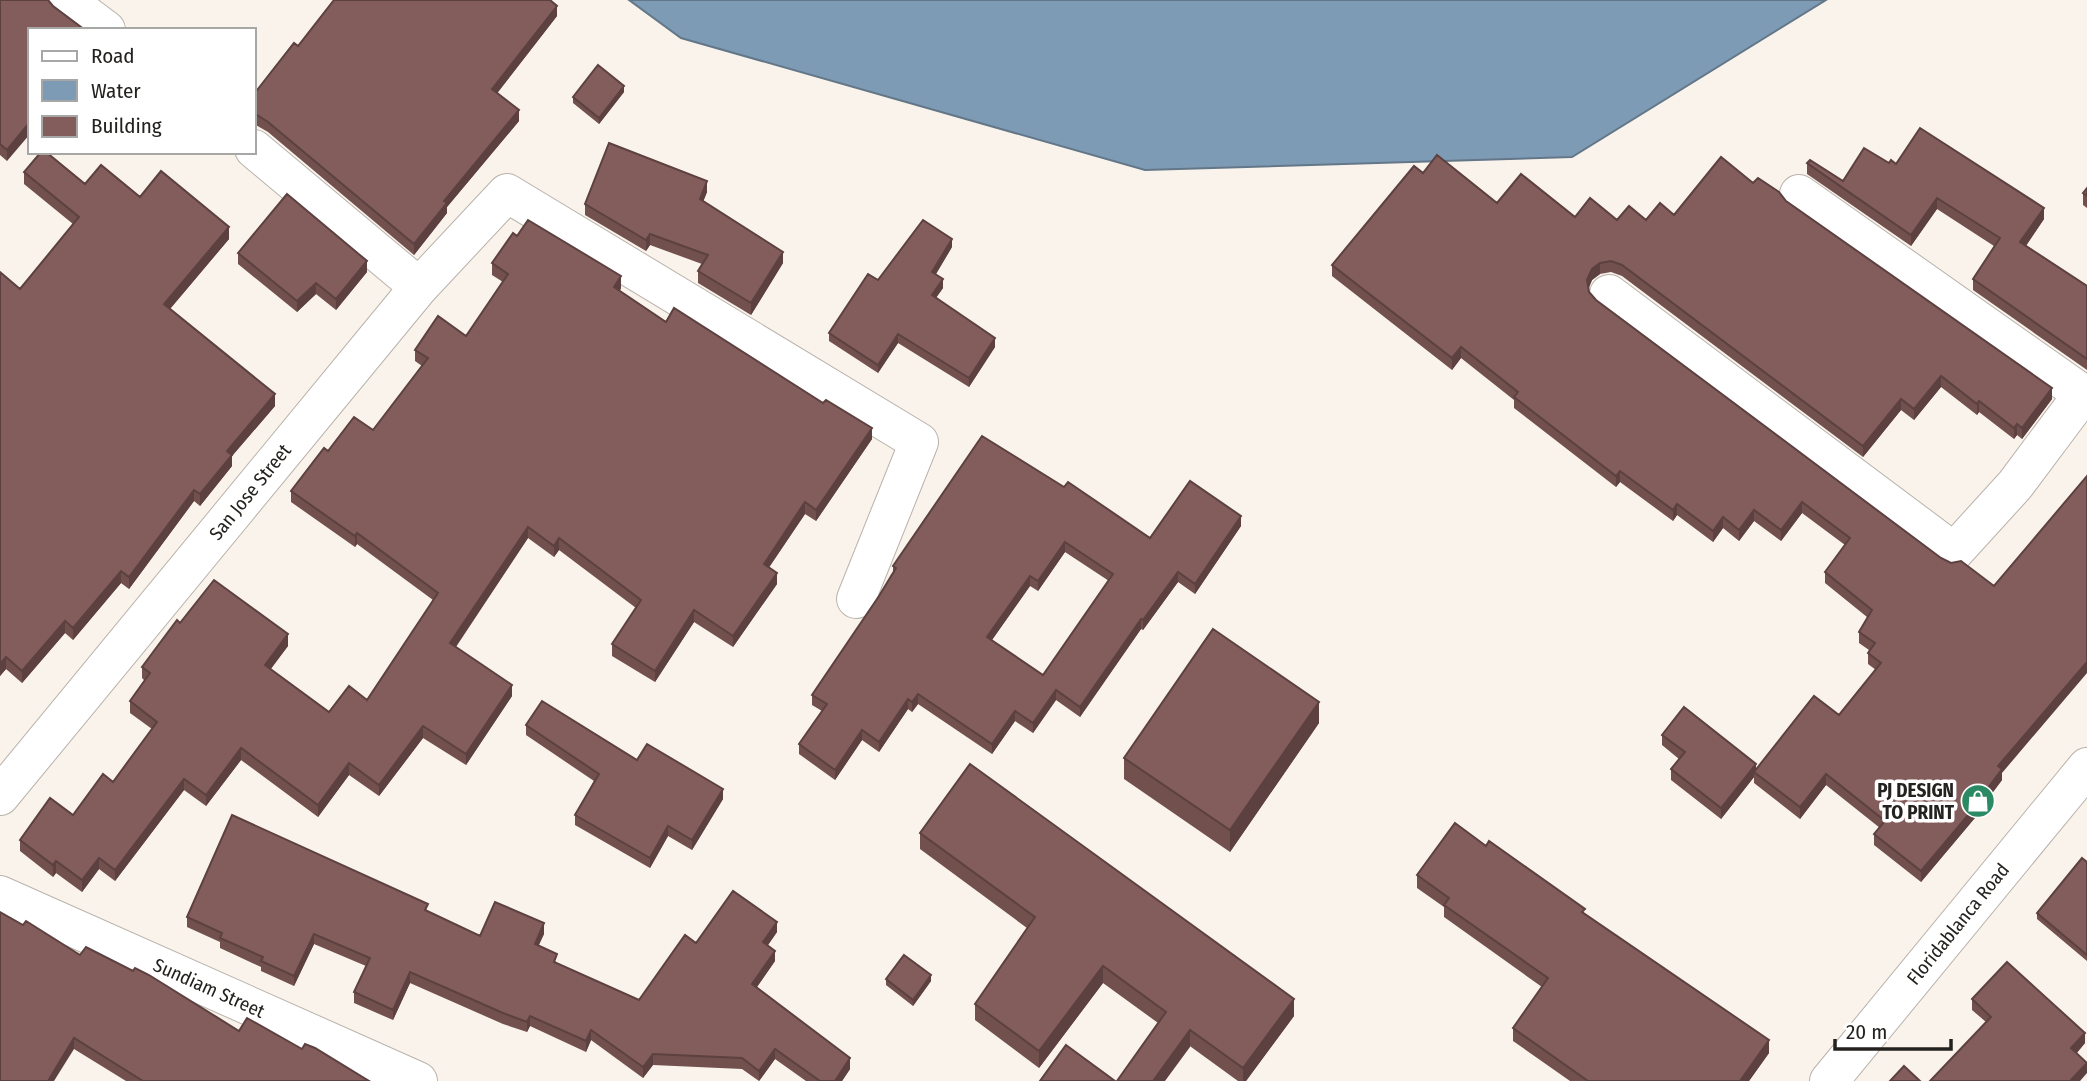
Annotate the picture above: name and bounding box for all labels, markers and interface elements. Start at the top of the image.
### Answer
legend [28,28,256,154]
text: Road [91,43,135,69]
text: Water [91,78,141,104]
text: Building [91,113,162,139]
street label: San Jose Street [204,439,296,545]
place label: PJ DESIGN TO PRINT [1877,779,1955,824]
shop icon: PJ DESIGN TO PRINT [1959,782,1997,820]
street label: Floridablanca Road [1902,859,2014,989]
street label: Sundiam Street [150,953,269,1023]
scale bar [1835,1007,1951,1052]
text: 20 m [1846,1019,1887,1045]

